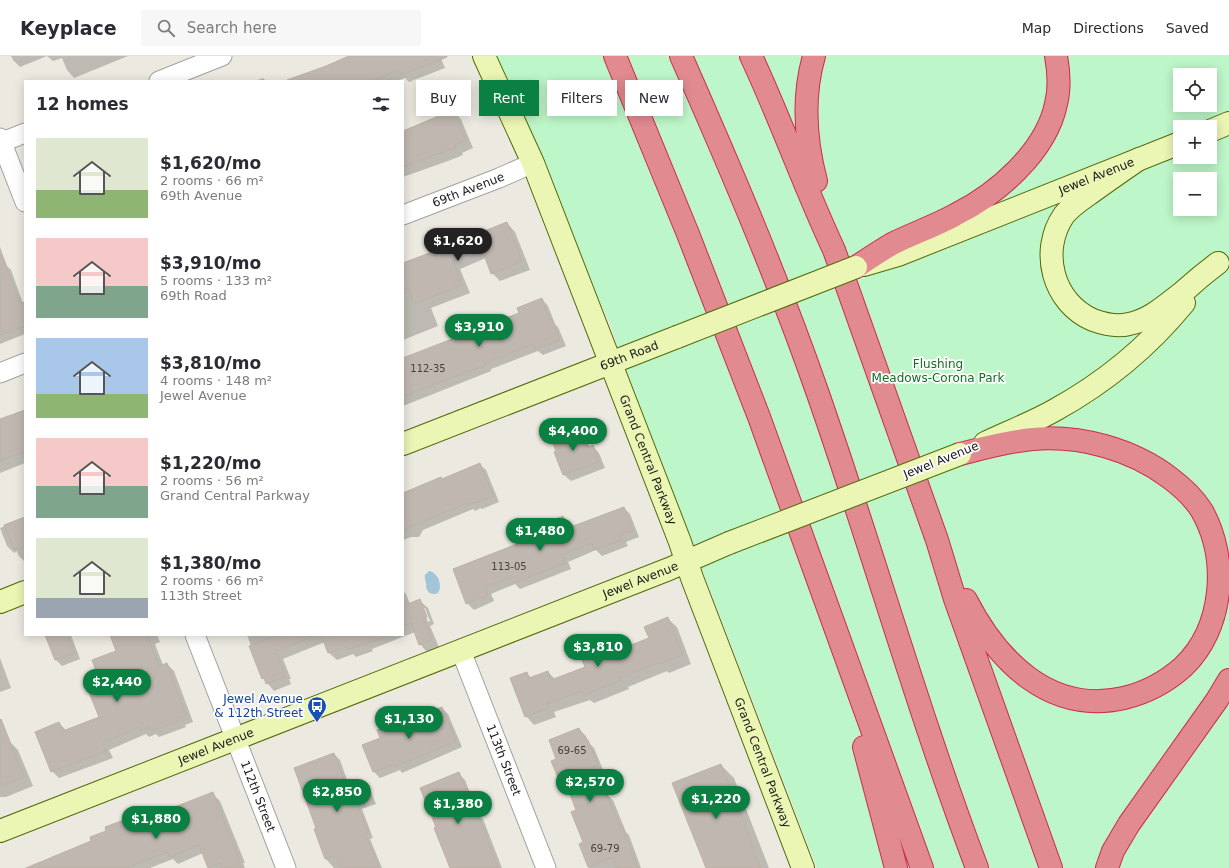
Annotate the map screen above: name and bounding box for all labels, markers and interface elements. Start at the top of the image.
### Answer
search box [141,10,421,46]
text: Keyplace [20,17,117,39]
icon: search [155,17,177,39]
text: Search here [187,19,277,37]
text: Map [1022,20,1051,36]
text: Directions [1073,20,1144,36]
text: Saved [1166,20,1209,36]
map controls [1173,68,1217,216]
button: locate [1173,68,1217,112]
chip: Buy [416,80,471,116]
chip: Rent [479,80,539,116]
chip: Filters [547,80,617,116]
chip: New [625,80,683,116]
icon: filters [370,93,392,115]
text: 12 homes [36,94,129,114]
button: + [1173,120,1217,164]
text: $1,620/mo [160,153,261,173]
icon: home [68,154,116,202]
street label: Jewel Avenue [1056,155,1136,198]
street label: 69th Avenue [430,170,507,210]
button: − [1173,172,1217,216]
text: 2 rooms · 66 m² [160,173,264,188]
text: 69th Avenue [160,188,242,203]
pin: $1,620 [425,228,491,262]
text: $1,620 [433,233,483,248]
text: $3,910/mo [160,253,261,273]
icon: home [68,254,116,302]
text: 5 rooms · 133 m² [160,273,272,288]
text: 69th Road [160,288,227,303]
pin: $3,910 [446,314,512,348]
text: $3,910 [454,319,504,334]
street label: 69th Road [598,338,661,373]
text: $3,810/mo [160,353,261,373]
icon: home [68,354,116,402]
park label: Flushing Meadows-Corona Park [872,357,1004,385]
house number: 112-35 [410,363,446,374]
text: 4 rooms · 148 m² [160,373,272,388]
text: Jewel Avenue [160,388,247,403]
street label: Grand Central Parkway [617,393,680,527]
pin: $4,400 [540,418,606,452]
text: $4,400 [548,423,598,438]
street label: Jewel Avenue [900,439,981,482]
text: $1,220/mo [160,453,261,473]
icon: home [68,454,116,502]
text: 2 rooms · 56 m² [160,473,264,488]
text: Grand Central Parkway [160,488,310,503]
pin: $1,480 [507,518,573,552]
text: $1,480 [515,523,565,538]
text: $1,380/mo [160,553,261,573]
icon: home [68,554,116,602]
street label: Jewel Avenue [600,559,681,602]
house number: 113-05 [491,561,527,572]
text: 2 rooms · 66 m² [160,573,264,588]
text: 113th Street [160,588,242,603]
pin: $3,810 [565,634,631,668]
text: $3,810 [573,639,623,654]
pin: $2,440 [84,669,150,703]
text: $2,440 [92,674,142,689]
place label: Jewel Avenue & 112th Street [214,692,303,720]
bus stop icon: Jewel Avenue & 112th Street [306,695,328,723]
street label: Grand Central Parkway [731,696,794,830]
pin: $1,130 [376,706,442,740]
text: $1,130 [384,711,434,726]
street label: 113th Street [483,722,524,798]
street label: Jewel Avenue [175,725,256,768]
house number: 69-65 [557,745,587,756]
street label: 112th Street [238,758,278,834]
pin: $2,570 [557,769,623,803]
text: $2,570 [565,774,615,789]
pin: $2,850 [304,779,370,813]
text: $2,850 [312,784,362,799]
pin: $1,220 [683,786,749,820]
pin: $1,380 [425,791,491,825]
text: $1,220 [691,791,741,806]
text: $1,380 [433,796,483,811]
pin: $1,880 [123,806,189,840]
text: $1,880 [131,811,181,826]
house number: 69-79 [590,843,620,854]

